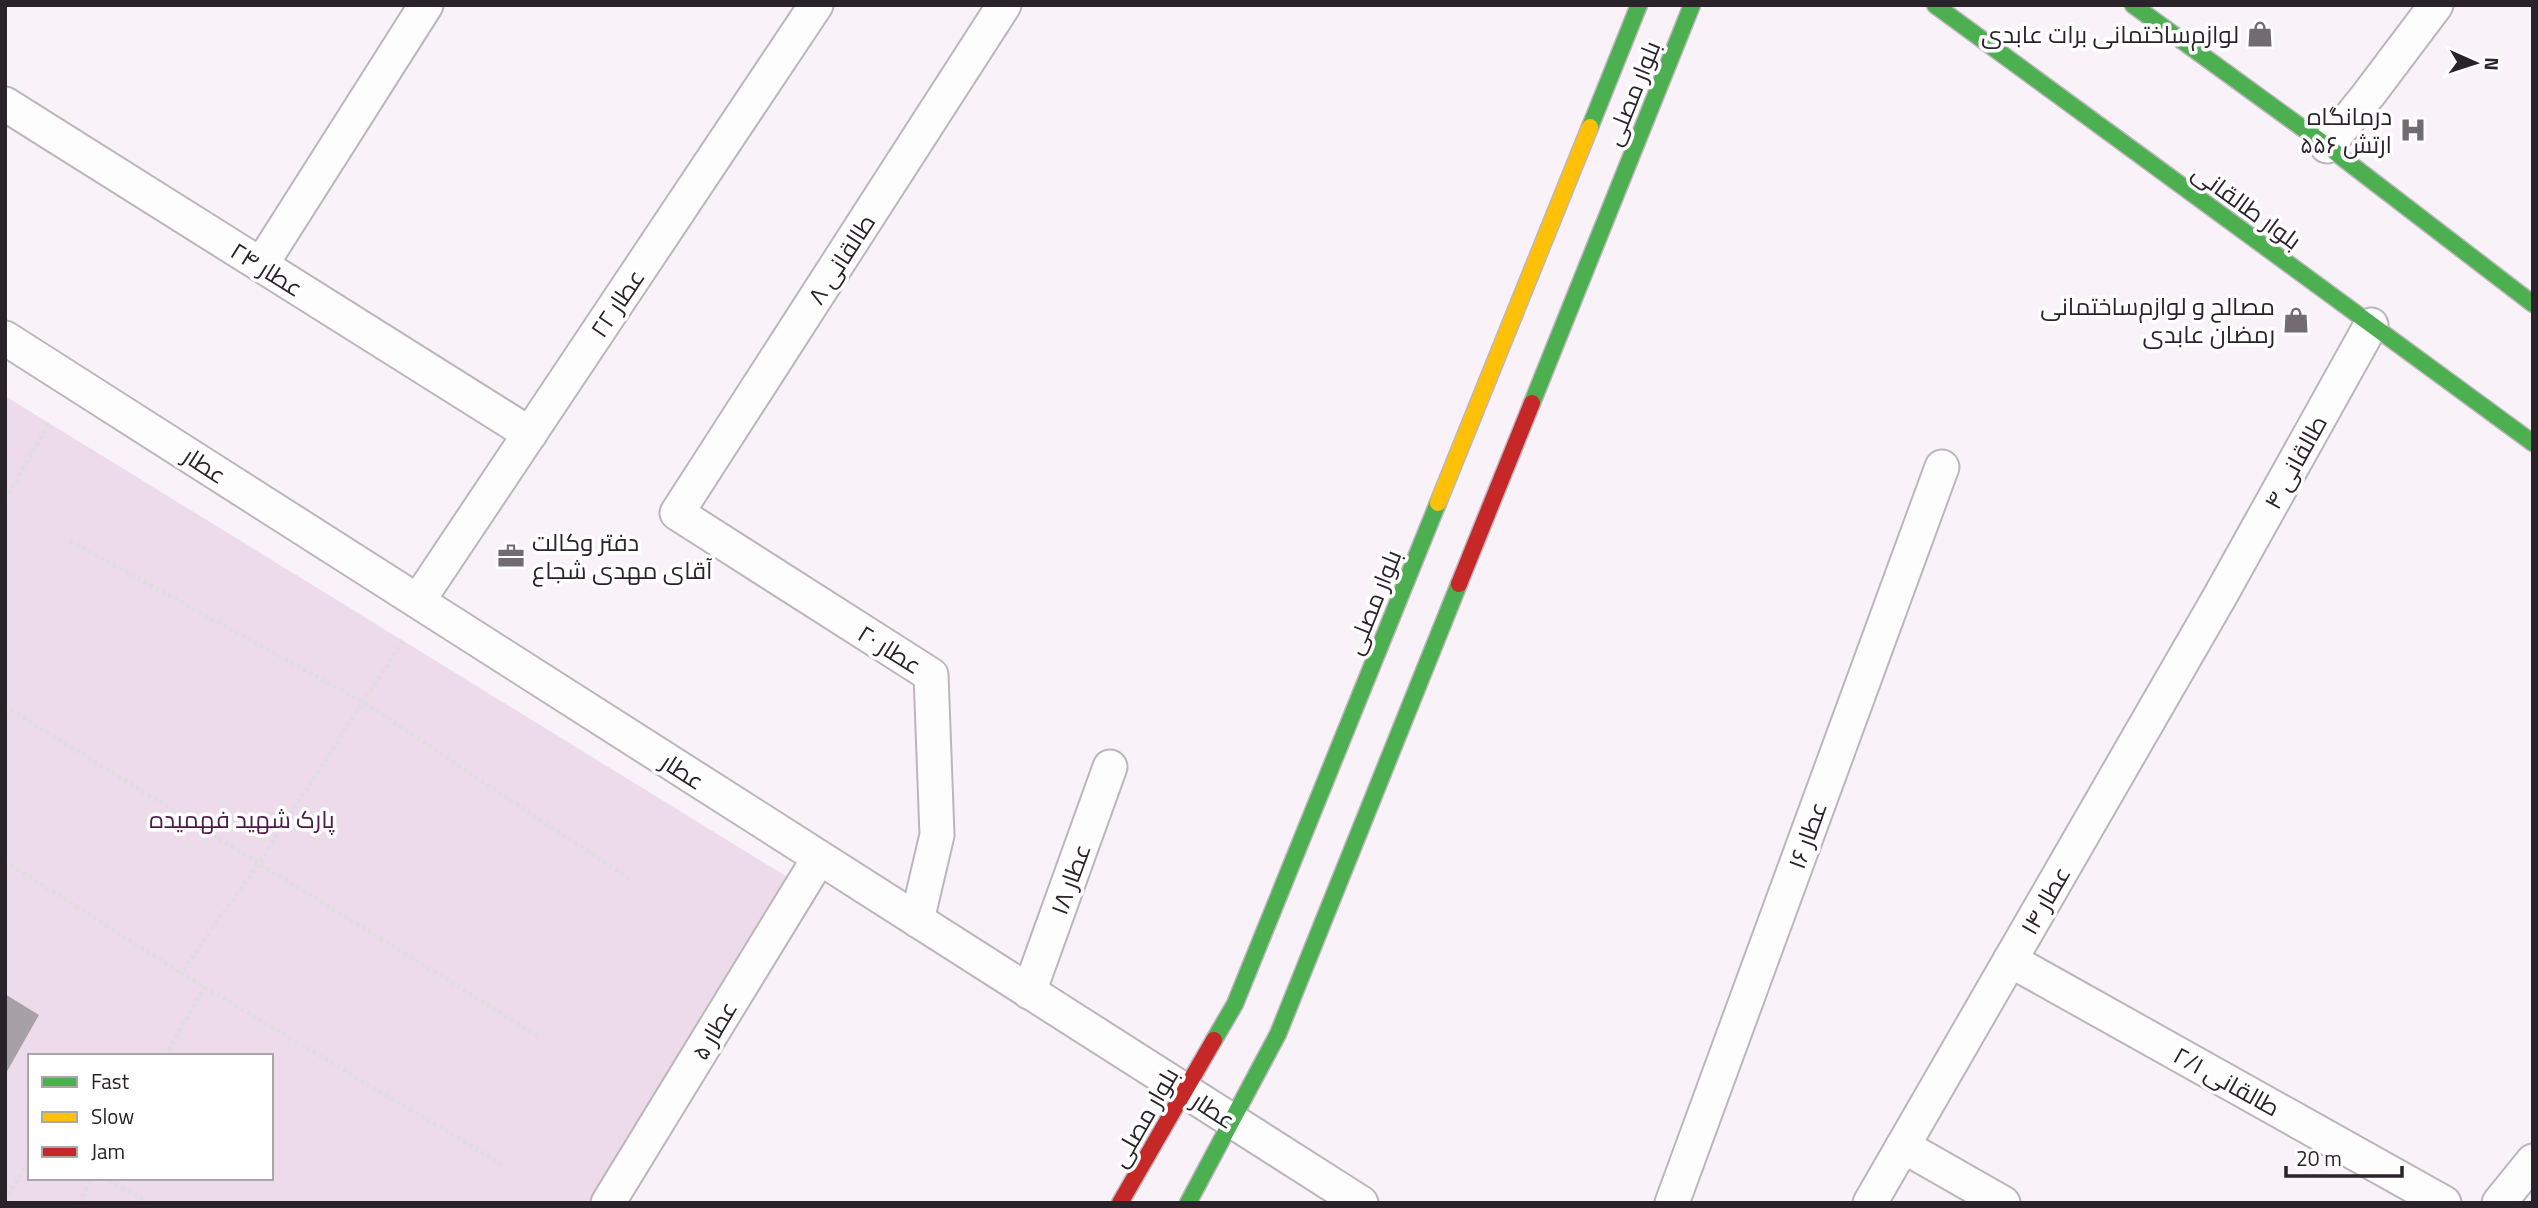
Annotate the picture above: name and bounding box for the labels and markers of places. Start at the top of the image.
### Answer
place label: لوازم‌ساختمانی برات عابدی [1981,16,2239,52]
shop icon: لوازم‌ساختمانی برات عابدی [2245,19,2275,49]
place label: درمانگاه ۵۵۶ ارتش [2300,98,2392,162]
hospital icon: درمانگاه ۵۵۶ ارتش [2398,115,2428,145]
place label: مصالح و لوازم‌ساختمانی رمضان عابدی [2040,288,2275,352]
shop icon: مصالح و لوازم‌ساختمانی رمضان عابدی [2281,305,2311,335]
place label: دفتر وکالت آقای مهدی شجاع [532,524,713,588]
office icon: دفتر وکالت آقای مهدی شجاع [496,541,526,571]

